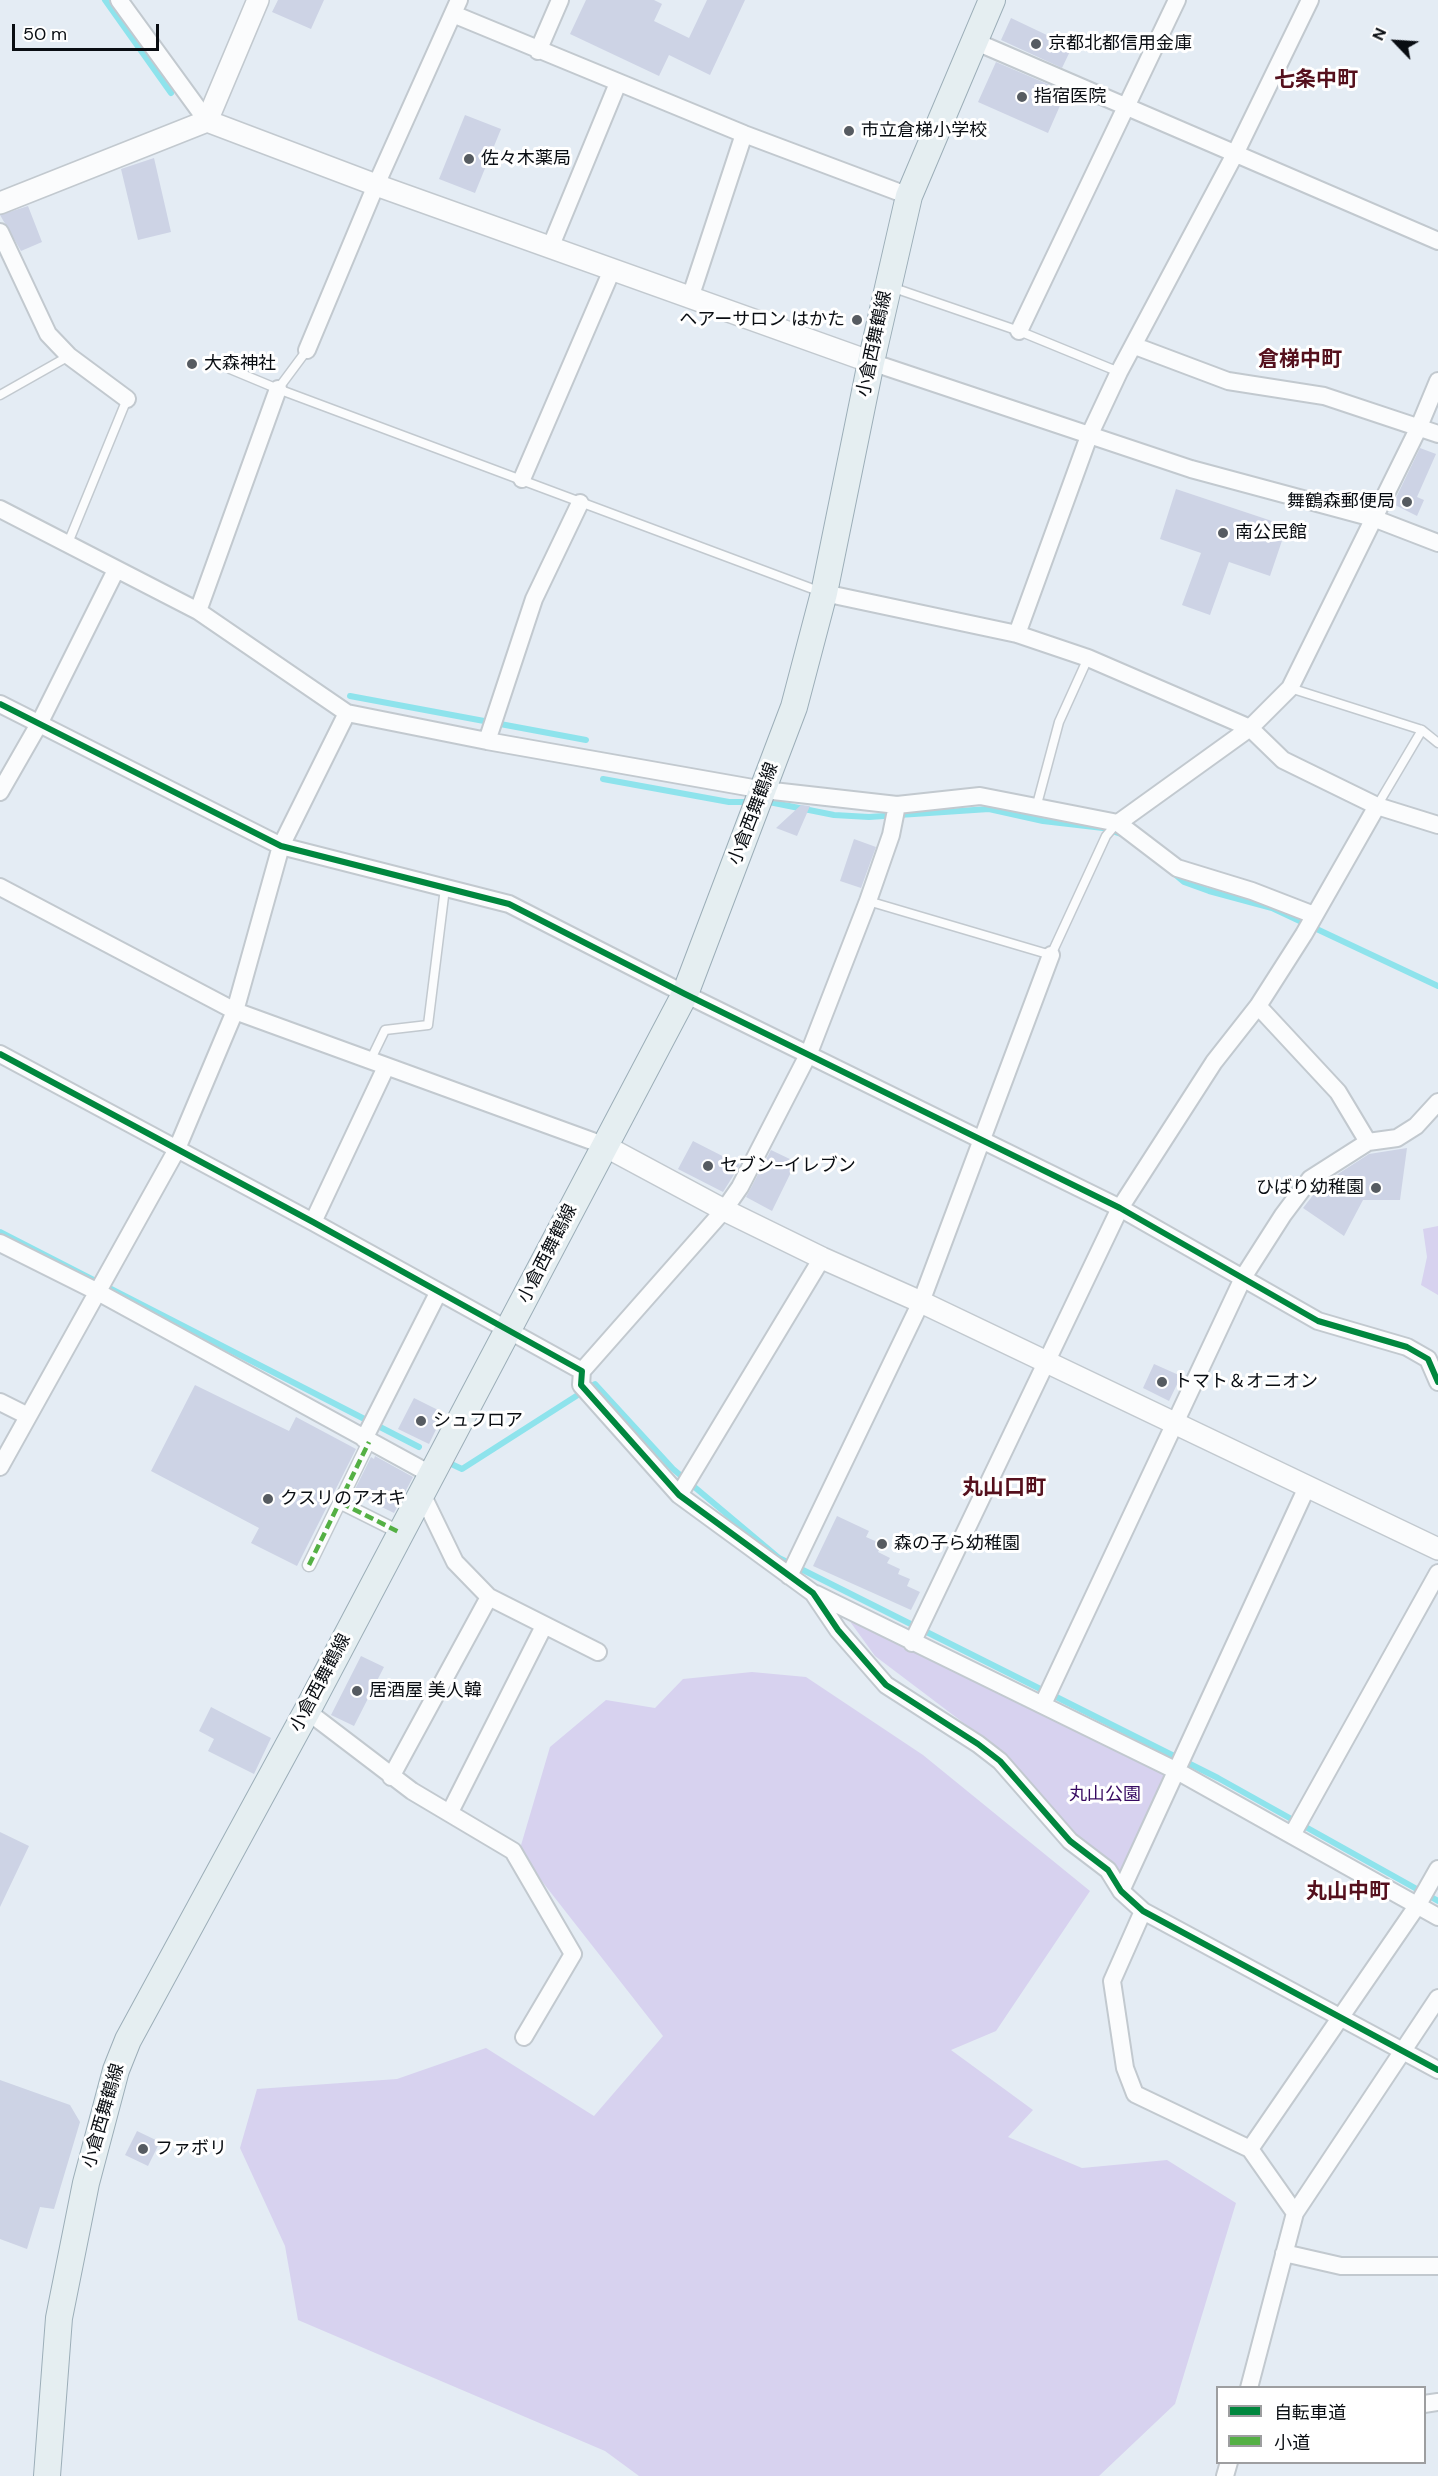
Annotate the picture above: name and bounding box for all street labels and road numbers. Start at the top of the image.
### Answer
street label: 小倉西舞鶴線 [853,289,897,399]
street label: 小倉西舞鶴線 [725,760,783,868]
street label: 小倉西舞鶴線 [514,1201,582,1307]
street label: 小倉西舞鶴線 [286,1630,356,1736]
street label: 小倉西舞鶴線 [79,2061,129,2171]

